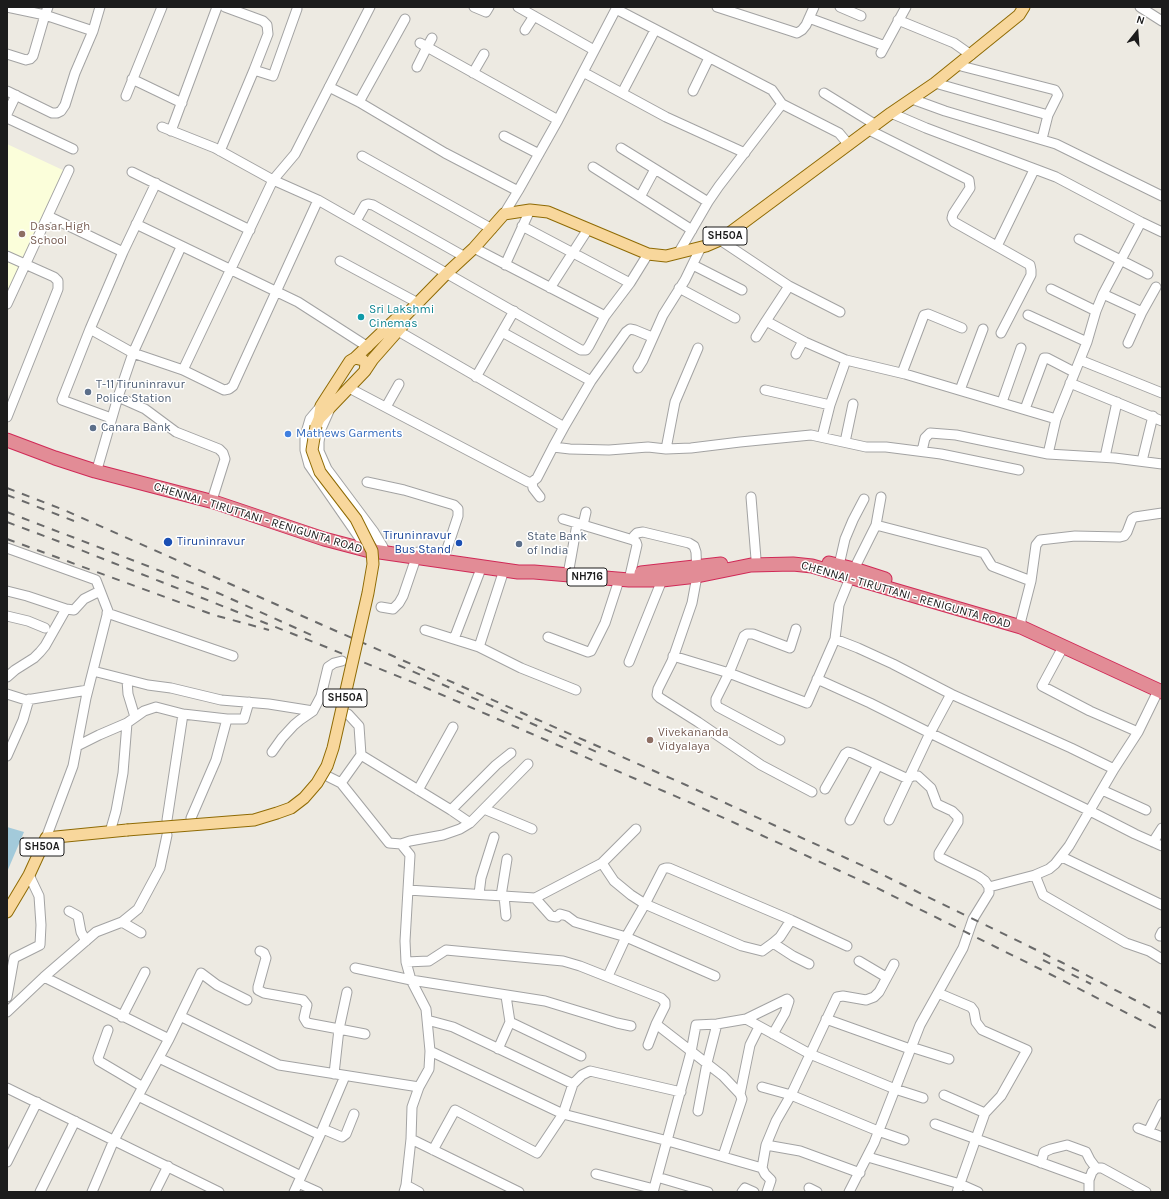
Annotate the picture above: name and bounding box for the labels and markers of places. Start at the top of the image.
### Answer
place label: Dasar High School [30,220,90,248]
marker: Dasar High School [17,229,27,239]
place label: Sri Lakshmi Cinemas [369,303,434,331]
marker: Sri Lakshmi Cinemas [356,312,366,322]
place label: T-11 Tiruninravur Police Station [96,378,185,406]
marker: T-11 Tiruninravur Police Station [83,387,93,397]
place label: Canara Bank [101,421,171,435]
marker: Canara Bank [88,423,98,433]
place label: Mathews Garments [296,427,403,441]
marker: Mathews Garments [283,429,293,439]
place label: Tiruninravur Bus Stand [383,529,451,557]
place label: State Bank of India [527,530,587,558]
place label: Tiruninravur [177,535,245,549]
marker: Tiruninravur [162,536,174,548]
marker: Tiruninravur Bus Stand [454,538,464,548]
marker: State Bank of India [514,539,524,549]
place label: Vivekananda Vidyalaya [658,726,729,754]
marker: Vivekananda Vidyalaya [645,735,655,745]

